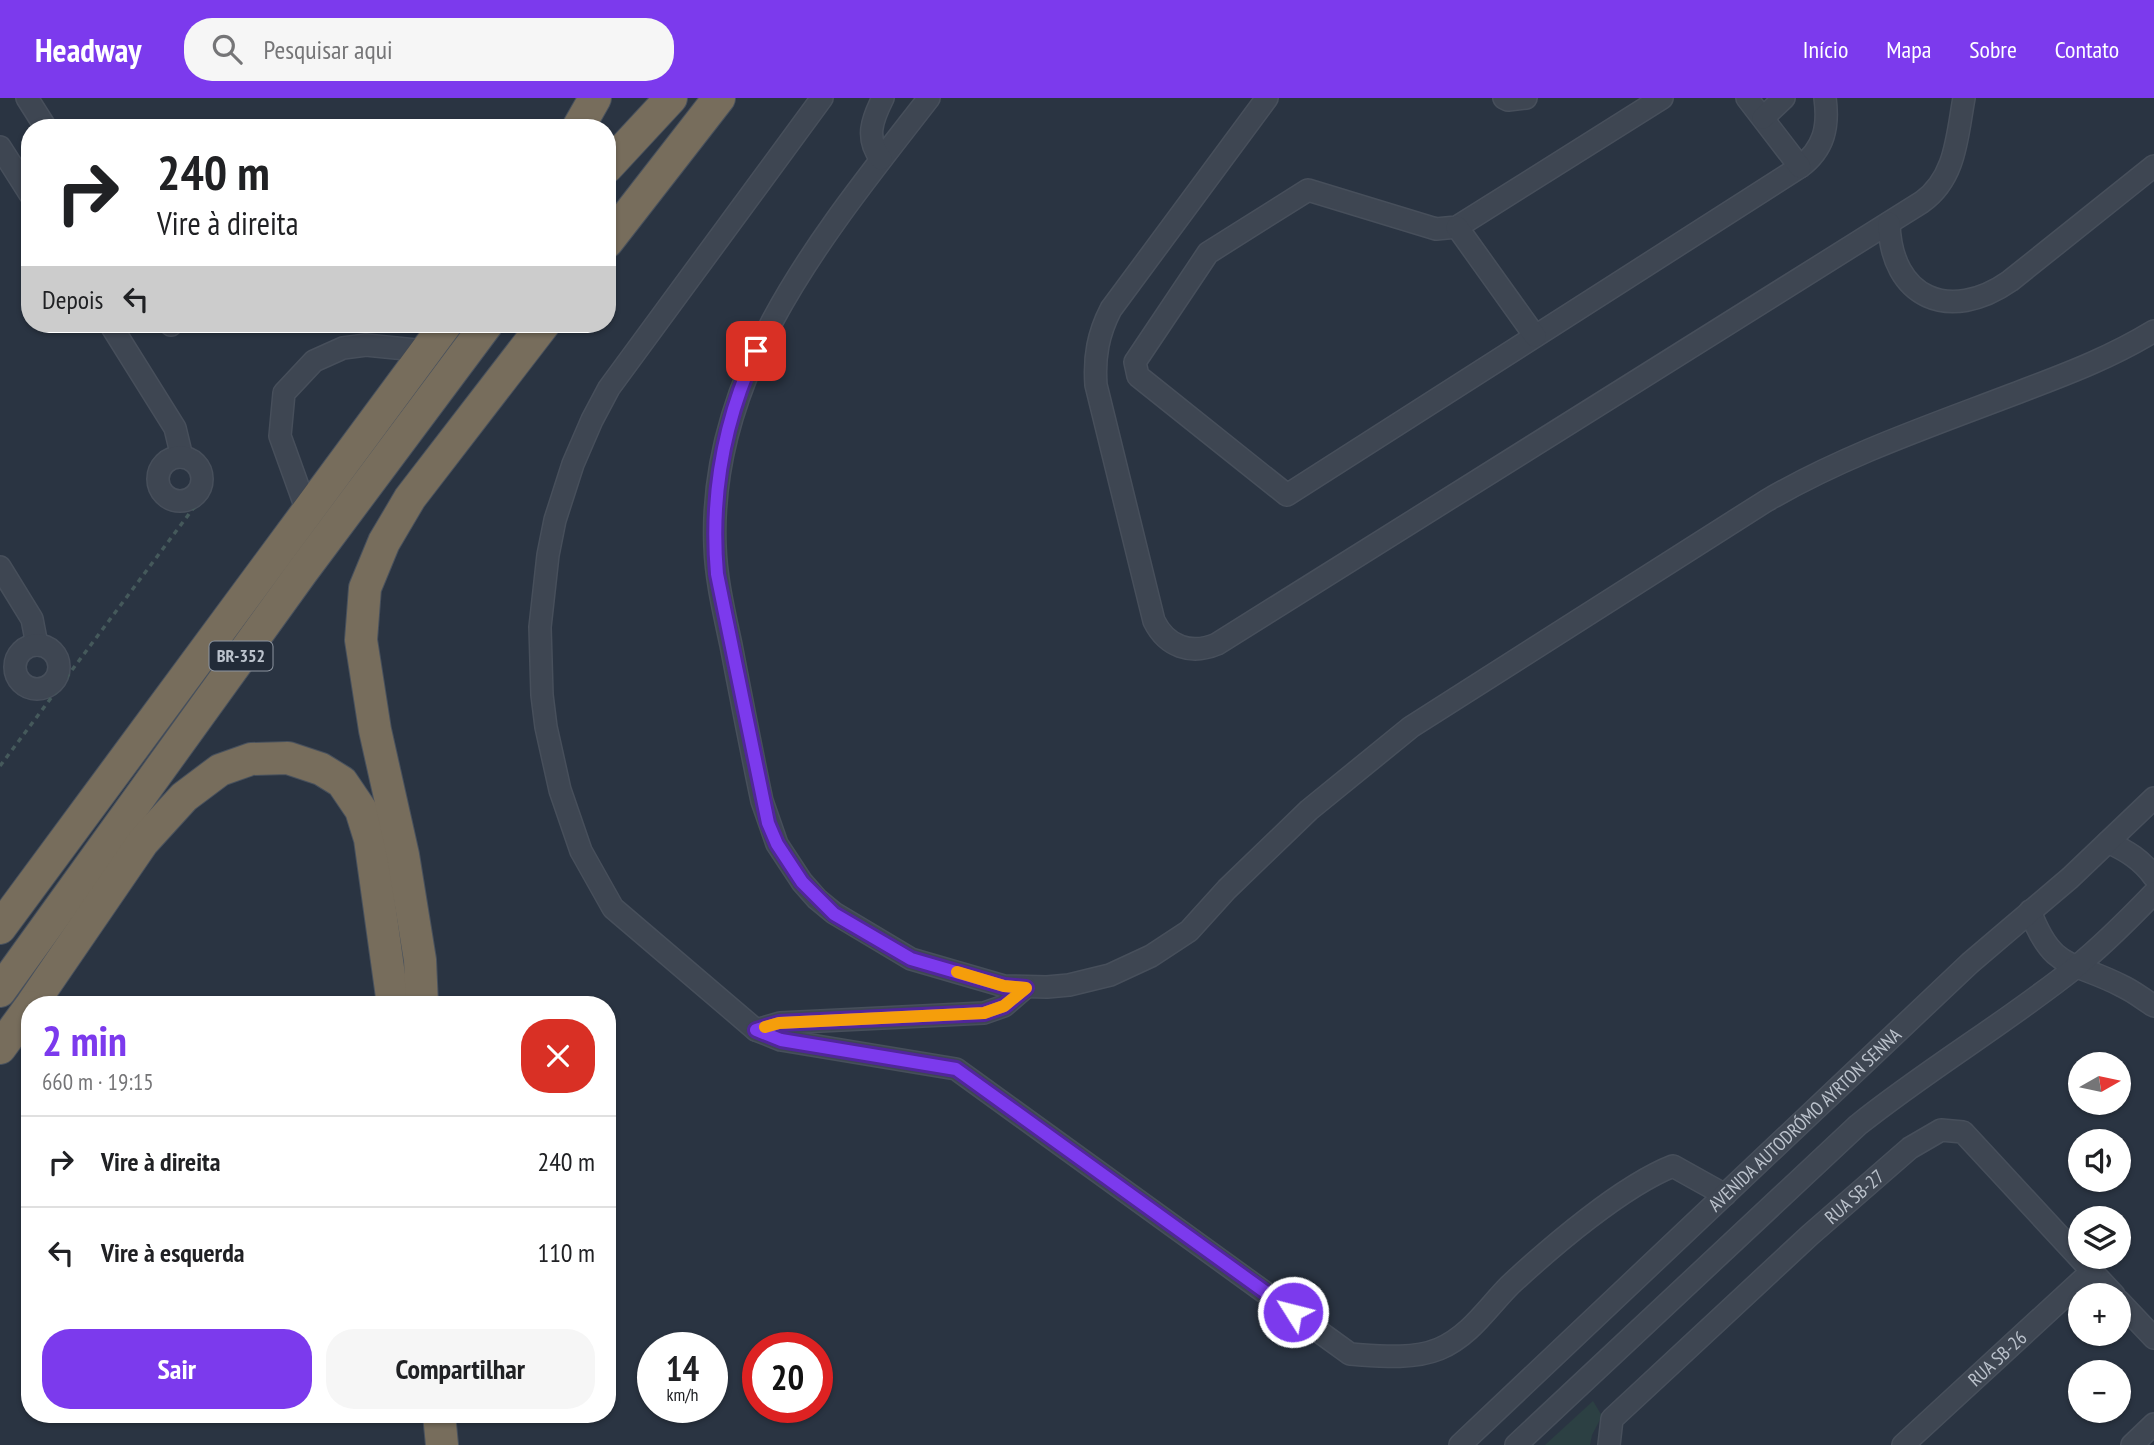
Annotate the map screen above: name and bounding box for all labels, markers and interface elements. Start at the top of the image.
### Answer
search box [184,18,674,81]
text: Headway [35,28,142,71]
icon: search [208,30,246,68]
text: Pesquisar aqui [264,33,393,66]
text: Início [1803,34,1848,65]
text: Mapa [1886,34,1931,65]
text: Sobre [1969,34,2017,65]
text: Contato [2055,34,2119,65]
text: 240 m [157,140,270,204]
icon: right [42,147,133,238]
text: Vire à direita [157,202,298,244]
icon: left [117,280,155,318]
text: Depois [42,283,103,316]
pin [726,321,786,381]
icon: arrive [737,332,775,370]
road number: BR-352 [210,642,272,670]
text: 2 min [42,1013,127,1068]
button: close [521,1019,595,1093]
street label: AVENIDA AUTODRÓMO AYRTON SENNA [1703,1023,1906,1216]
north arrow [2068,1052,2132,1115]
map controls [2068,1052,2131,1423]
text: 660 m · 19:15 [42,1067,154,1096]
button: sound [2068,1129,2131,1192]
icon: right [42,1143,80,1181]
text: Vire à direita [101,1145,220,1178]
text: 240 m [537,1145,595,1178]
street label: RUA SB-27 [1819,1164,1889,1229]
button: layers [2068,1206,2131,1269]
icon: left [42,1234,80,1272]
text: Vire à esquerda [101,1236,244,1269]
text: 110 m [537,1236,595,1269]
position arrow [1256,1275,1330,1349]
button: + [2068,1283,2131,1346]
street label: RUA SB-26 [1963,1325,2031,1391]
button: Sair [42,1329,312,1409]
button: Compartilhar [326,1329,595,1409]
speed limit sign: 20 [742,1332,833,1423]
text: 14 [666,1345,699,1391]
button: − [2068,1360,2131,1423]
text: km/h [667,1383,698,1406]

